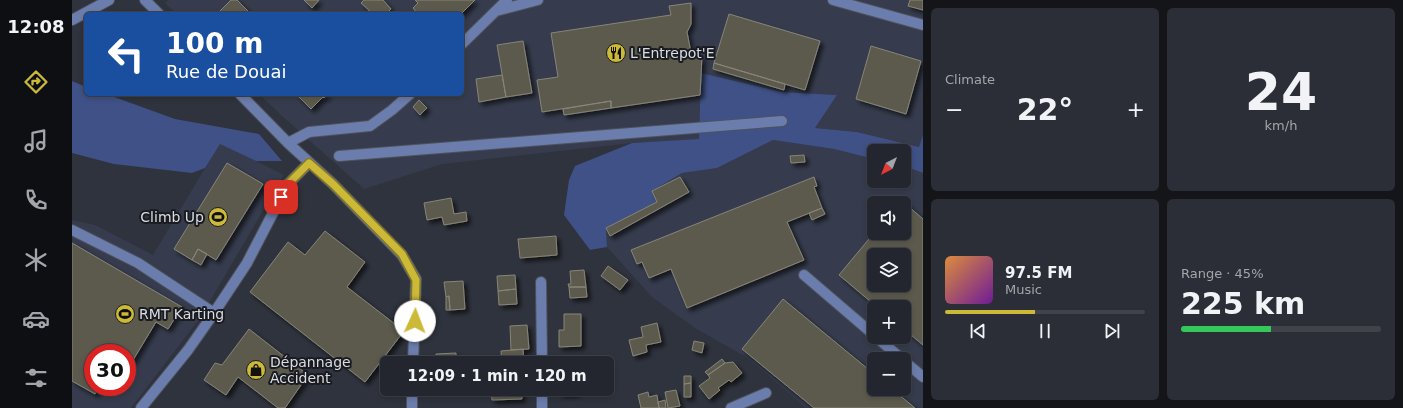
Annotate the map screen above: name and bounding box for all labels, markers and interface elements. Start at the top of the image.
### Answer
text: 12:08 [7,16,65,37]
text: 100 m [166,27,263,60]
icon: left [100,28,152,80]
restaurant icon: L'Entrepot'E [605,42,627,64]
place label: L'Entrepot'E [630,45,715,61]
text: Rue de Douai [166,61,286,82]
text: 24 [1245,62,1317,122]
icon: directions [22,68,50,96]
text: Climate [945,72,995,87]
text: 22° [1017,92,1073,127]
text: − [945,97,963,122]
text: + [1127,97,1145,122]
text: km/h [1265,118,1297,133]
icon: music [22,127,50,155]
north arrow [867,144,911,188]
map controls [867,144,911,396]
pin [264,180,298,214]
icon: phone [22,186,50,214]
icon: arrive [270,186,292,208]
button: sound [867,196,911,240]
sports icon: Climb Up [207,206,229,228]
place label: Climb Up [140,209,204,225]
icon: climate [22,246,50,274]
button: layers [867,248,911,292]
text: 97.5 FM [1005,264,1072,282]
text: Range · 45% [1181,266,1264,281]
text: Music [1005,282,1042,297]
text: 225 km [1181,286,1305,321]
position arrow [394,300,436,342]
button: + [867,300,911,344]
sports icon: RMT Karting [114,303,136,325]
icon: car [22,305,50,333]
place label: RMT Karting [139,306,224,322]
icon: previous [967,320,989,342]
icon: pause [1034,320,1056,342]
icon: next [1101,320,1123,342]
speed limit sign: 30 [84,344,136,396]
button: − [867,352,911,396]
place label: Dépannage Accident [270,354,351,386]
shop icon: Dépannage Accident [245,359,267,381]
icon: filters [22,364,50,392]
text: 12:09 · 1 min · 120 m [407,367,587,385]

